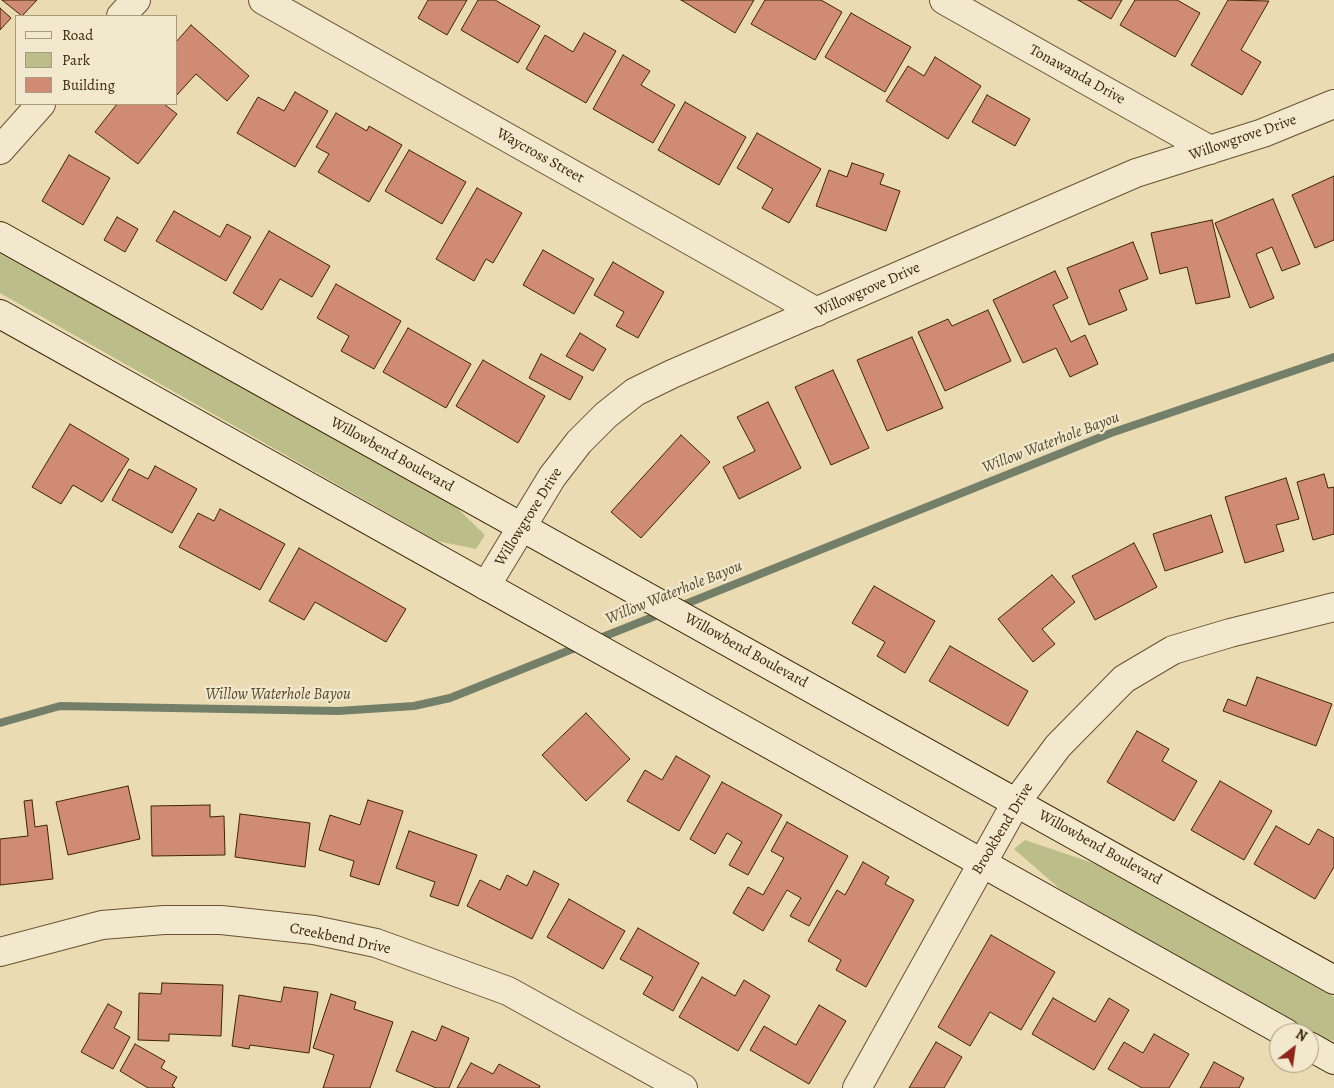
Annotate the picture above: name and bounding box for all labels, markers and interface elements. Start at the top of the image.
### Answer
legend [15,15,178,105]
text: Road [62,25,93,45]
street label: Tonawanda Drive [1026,41,1128,109]
text: Park [62,50,90,70]
text: Building [62,75,115,95]
street label: Willowgrove Drive [1187,111,1299,165]
street label: Waycross Street [493,125,587,187]
street label: Willowgrove Drive [813,259,923,321]
water label: Willow Waterhole Bayou [980,408,1122,478]
street label: Willowbend Boulevard [327,414,457,496]
street label: Willowgrove Drive [492,464,566,570]
water label: Willow Waterhole Bayou [603,557,745,629]
street label: Willowbend Boulevard [681,610,811,692]
water label: Willow Waterhole Bayou [205,685,351,705]
street label: Brookbend Drive [968,780,1038,878]
street label: Willowbend Boulevard [1035,807,1165,889]
street label: Creekbend Drive [288,920,392,958]
north arrow [1269,1023,1319,1073]
text: N [1292,1025,1310,1046]

